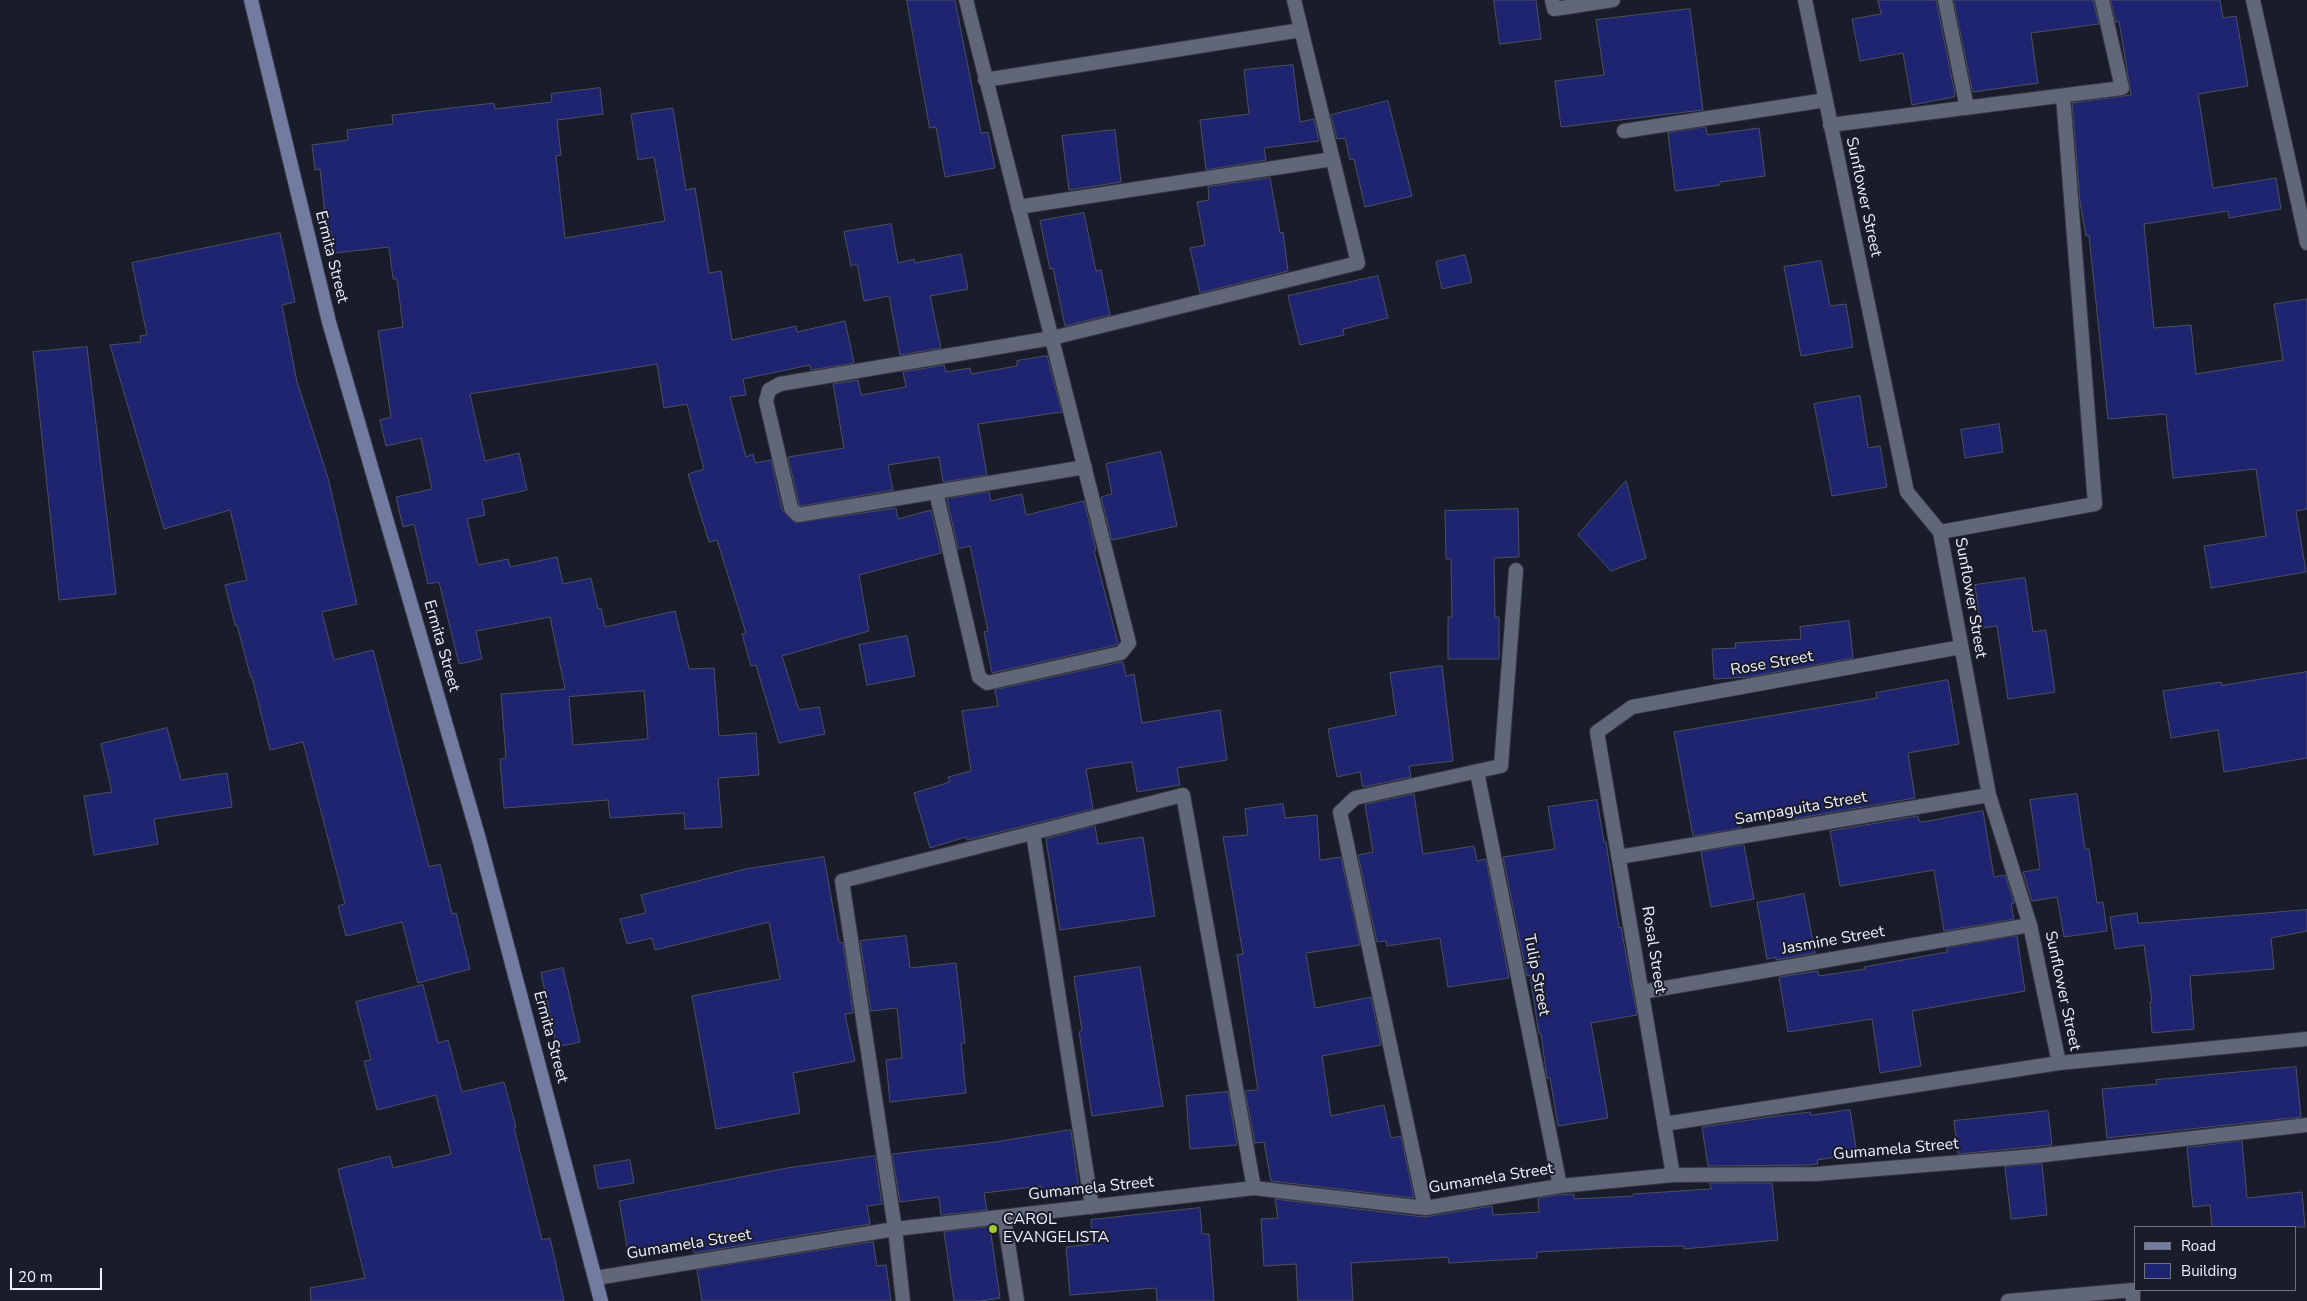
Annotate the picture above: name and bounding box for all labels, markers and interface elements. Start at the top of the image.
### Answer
street label: Sunflower Street [1841,135,1885,259]
street label: Ermita Street [310,209,352,305]
street label: Sunflower Street [1950,536,1990,660]
street label: Ermita Street [419,598,463,694]
street label: Rose Street [1729,647,1815,681]
street label: Sampaguita Street [1733,788,1869,830]
street label: Rosal Street [1637,905,1669,995]
street label: Jasmine Street [1780,923,1886,959]
street label: Sunflower Street [2040,929,2084,1053]
street label: Tulip Street [1519,932,1553,1018]
street label: Ermita Street [529,989,571,1085]
street label: Gumamela Street [1832,1135,1960,1165]
street label: Gumamela Street [1427,1160,1555,1198]
street label: Gumamela Street [1027,1173,1155,1205]
place label: CAROL EVANGELISTA [1003,1210,1109,1248]
marker: CAROL EVANGELISTA [987,1223,999,1235]
street label: Gumamela Street [625,1226,753,1264]
legend [2134,1226,2297,1291]
text: Road [2181,1236,2216,1256]
scale bar [12,1258,105,1290]
text: Building [2181,1261,2237,1281]
text: 20 m [18,1267,53,1287]

